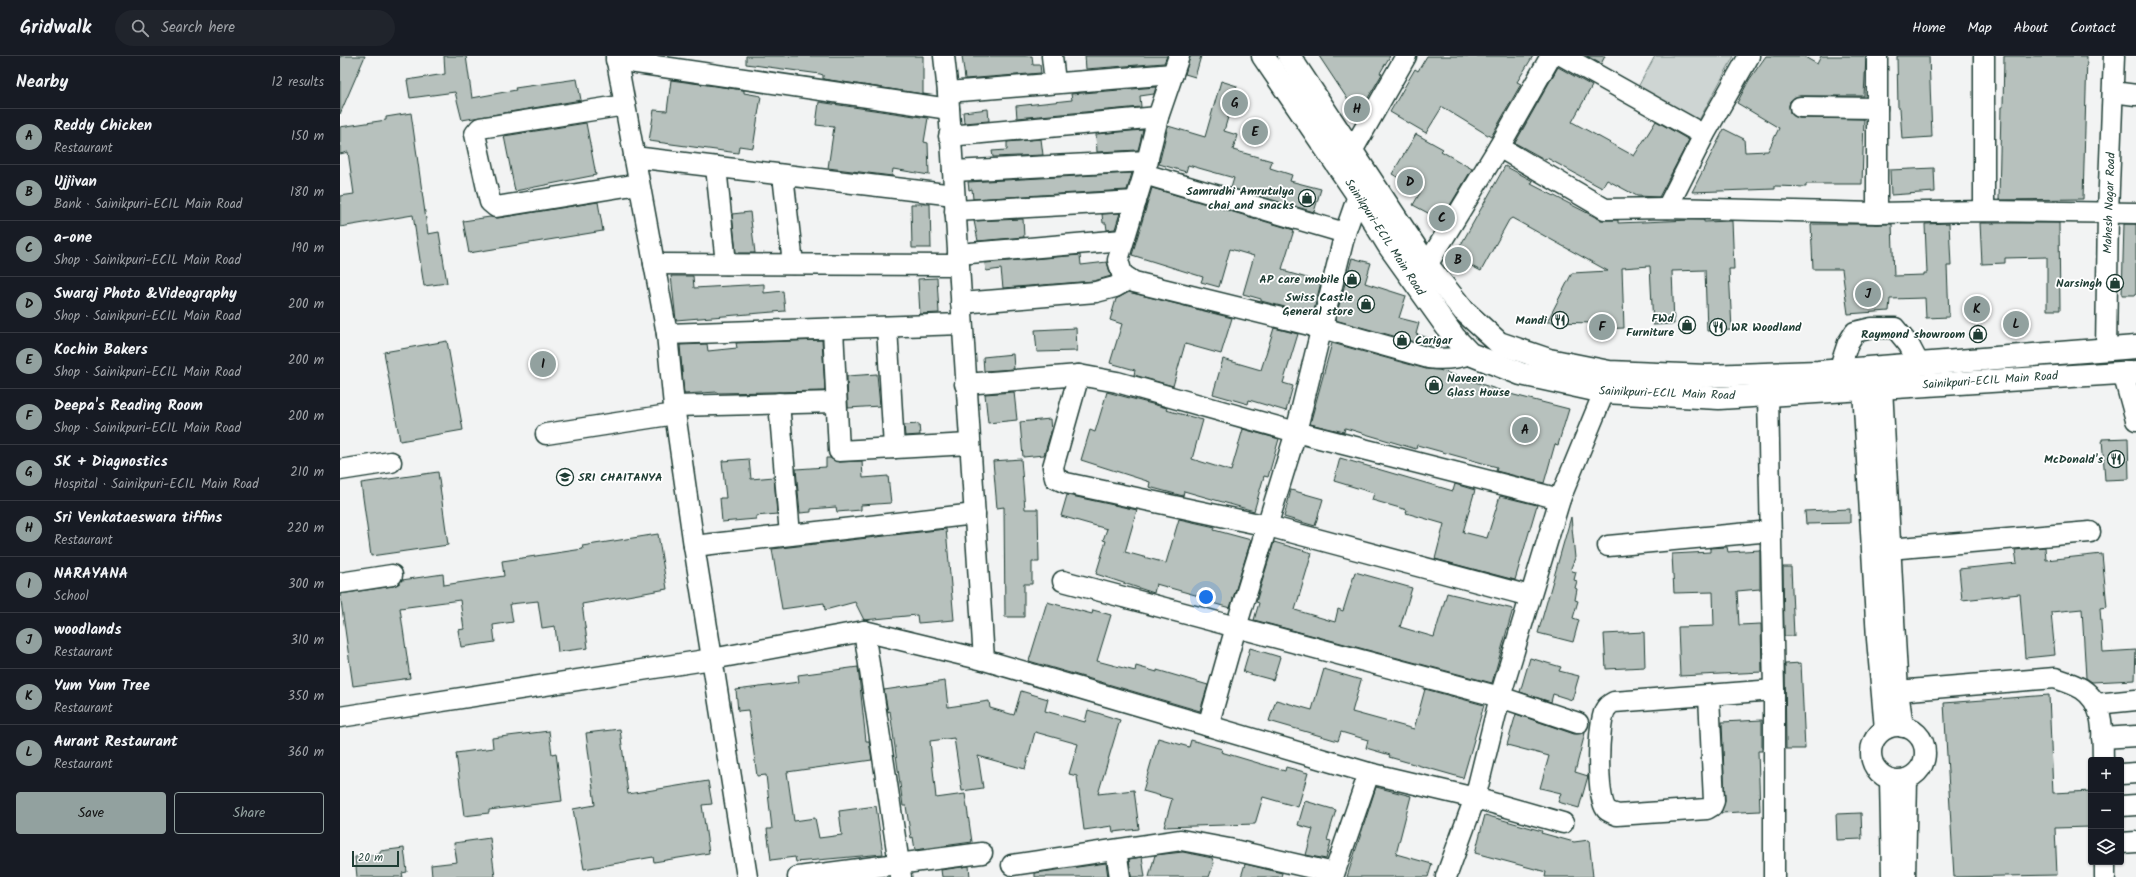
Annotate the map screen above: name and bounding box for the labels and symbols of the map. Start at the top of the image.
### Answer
pin: G [1222,88,1248,118]
pin: H [1344,94,1370,124]
pin: E [1242,117,1268,147]
street label: Mahesh Nagar Road [2098,151,2121,254]
pin: D [1397,167,1423,197]
street label: Sainikpuri-ECIL Main Road [1340,175,1430,300]
place label: Samrudhi Amrutulya chai and snacks [1186,182,1294,215]
shop icon: Samrudhi Amrutulya chai and snacks [1297,188,1317,208]
pin: C [1429,203,1455,233]
pin: B [1445,245,1471,275]
shop icon: AP care mobile [1342,269,1362,289]
place label: AP care mobile [1259,270,1339,289]
shop icon: Narsingh [2105,273,2125,293]
place label: Narsingh [2056,274,2102,293]
pin: J [1855,279,1881,309]
place label: Swiss Castle General store [1283,288,1353,321]
shop icon: Swiss Castle General store [1356,294,1376,314]
pin: K [1964,294,1990,324]
place label: FWd Furniture [1626,309,1675,342]
pin: L [2003,309,2029,339]
restaurant icon: Mandi [1550,310,1570,330]
place label: Mandi [1516,311,1548,330]
pin: F [1589,312,1615,342]
shop icon: FWd Furniture [1677,315,1697,335]
restaurant icon: WR Woodland [1708,317,1728,337]
place label: WR Woodland [1731,318,1802,337]
shop icon: Raymond showroom [1968,324,1988,344]
place label: Raymond showroom [1861,325,1965,344]
shop icon: Carigar [1392,330,1412,350]
place label: Carigar [1415,331,1453,350]
pin: I [530,349,556,379]
street label: Sainikpuri-ECIL Main Road [1921,366,2060,395]
place label: Naveen Glass House [1447,369,1510,402]
shop icon: Naveen Glass House [1424,375,1444,395]
street label: Sainikpuri-ECIL Main Road [1599,382,1736,405]
pin: A [1512,415,1538,445]
restaurant icon: McDonald's [2106,449,2126,469]
place label: McDonald's [2044,450,2103,469]
school or university icon: SRI CHAITANYA [555,467,575,487]
place label: SRI CHAITANYA [578,468,663,487]
your location [1196,587,1216,607]
scale bar [352,849,399,868]

